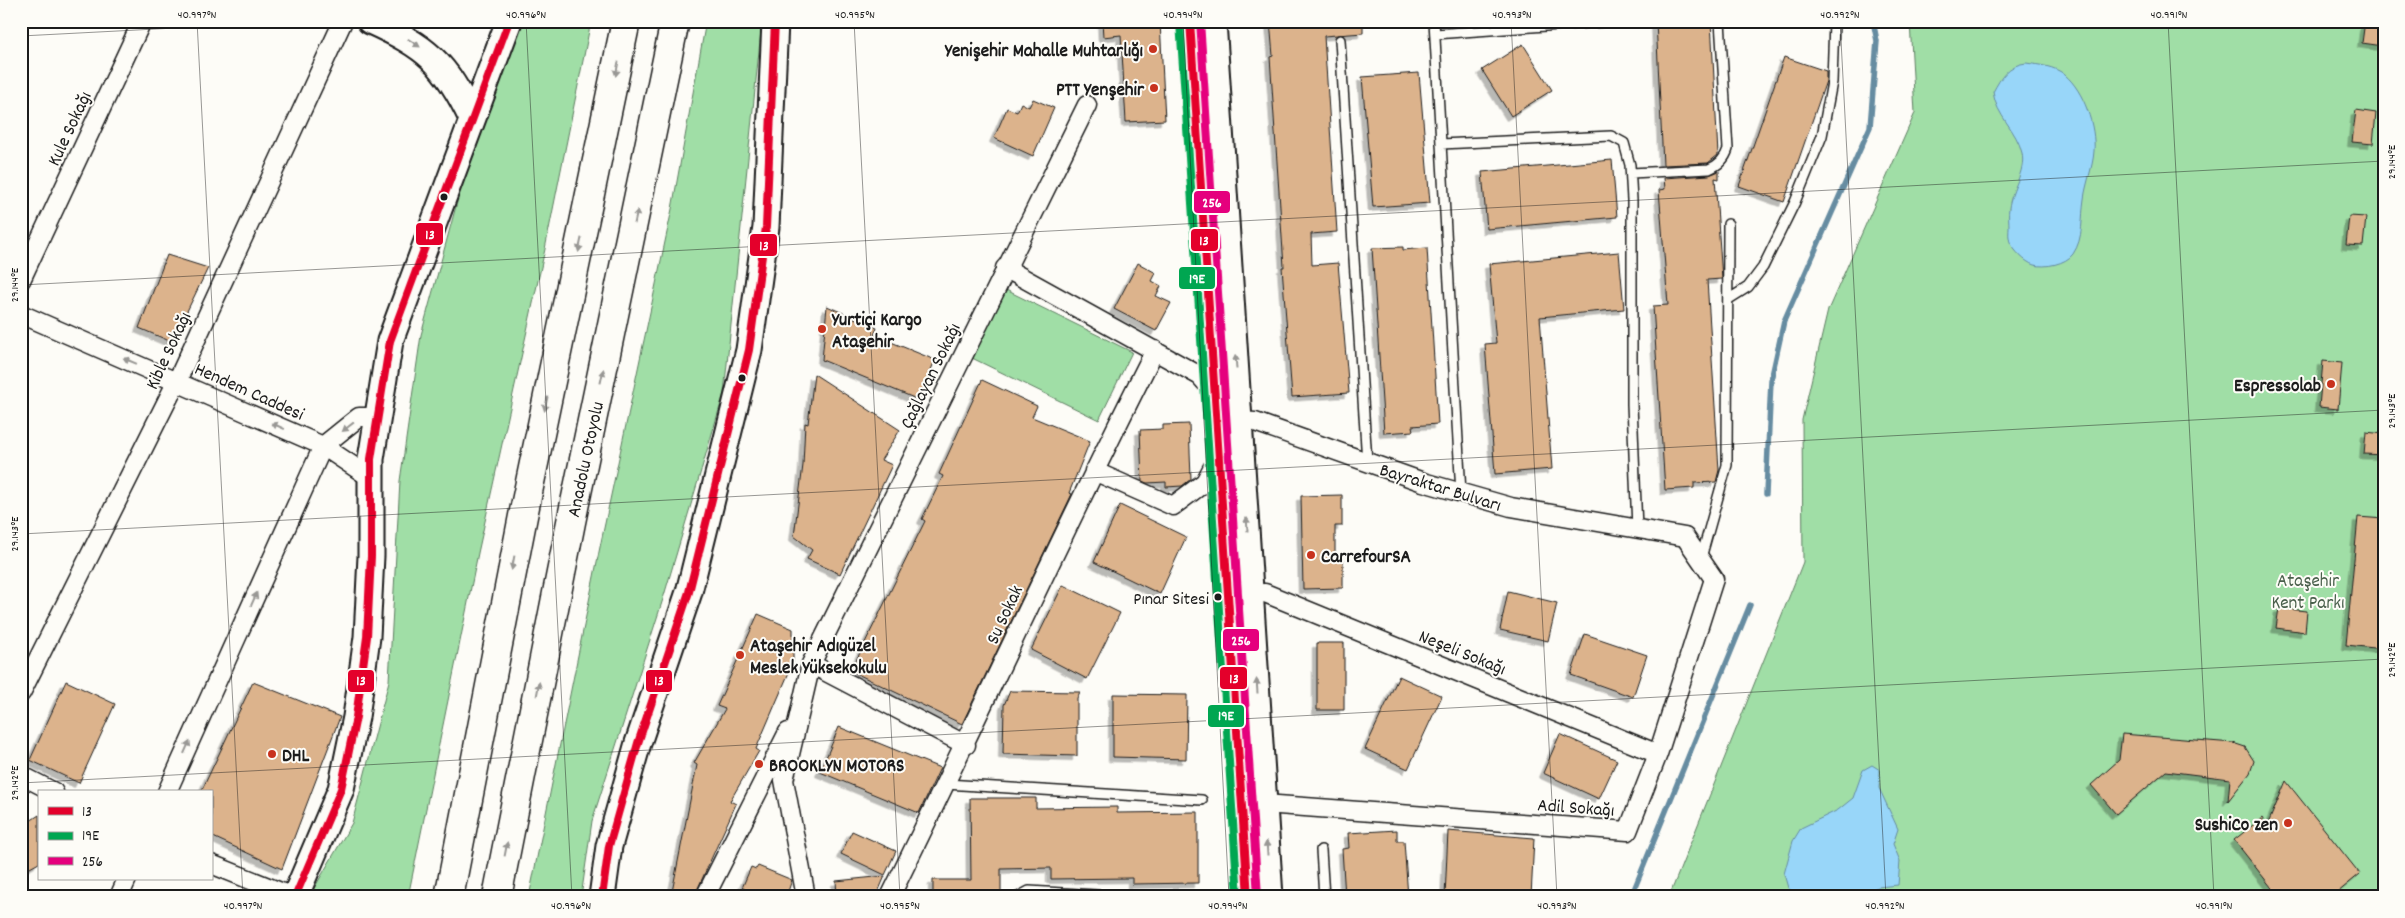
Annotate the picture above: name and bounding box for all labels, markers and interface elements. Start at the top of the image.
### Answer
text: 40.997°N [178,7,217,24]
text: 40.996°N [506,7,546,24]
text: 40.995°N [835,7,875,24]
text: 40.994°N [1163,7,1203,24]
text: 40.993°N [1492,7,1532,24]
text: 40.992°N [1820,7,1860,24]
text: 40.991°N [2151,7,2188,24]
one-way arrow [407,39,420,48]
place label: Yenişehir Mahalle Muhtarlığı [944,39,1143,66]
marker: Yenişehir Mahalle Muhtarlığı [1147,43,1159,55]
one-way arrow [612,62,620,78]
place label: PTT Yenşehir [1056,78,1145,105]
marker: PTT Yenşehir [1148,82,1160,94]
street label: Kule Sokağı [42,88,100,171]
text: 29.144°E [2384,144,2401,179]
line badge: 256 [1193,190,1231,214]
unlabelled marker [439,192,449,202]
text: 256 [1202,194,1222,214]
one-way arrow [632,209,640,225]
line badge: 13 [415,222,444,246]
text: 13 [425,226,435,246]
line badge: 13 [1190,228,1219,252]
text: 13 [1199,232,1209,252]
line badge: 13 [749,233,778,257]
text: 13 [759,237,769,257]
one-way arrow [576,238,584,253]
line badge: 19E [1178,266,1216,290]
text: 29.144°E [7,267,24,302]
text: 19E [1189,270,1206,290]
street label: Kible Sokağı [140,308,200,395]
place label: Yurtiçi Kargo Ataşehir [831,308,922,357]
street label: Çağlayan Sokağı [895,319,969,434]
marker: Yurtiçi Kargo Ataşehir [816,323,828,335]
one-way arrow [1232,353,1240,369]
one-way arrow [123,356,137,364]
street label: Hendem Caddesi [189,357,308,430]
one-way arrow [598,368,606,384]
unlabelled marker [737,373,747,383]
place label: Espressolab [2234,374,2321,401]
marker: Espressolab [2325,378,2337,390]
text: 29.143°E [2384,393,2401,428]
one-way arrow [542,397,550,413]
street label: Anadolu Otoyolu [562,399,613,520]
one-way arrow [342,421,355,432]
one-way arrow [271,422,285,430]
street label: Bayraktar Bulvarı [1376,458,1504,521]
one-way arrow [1242,515,1250,531]
text: 29.143°E [7,516,24,551]
place label: CarrefourSA [1321,545,1411,572]
marker: CarrefourSA [1305,549,1317,561]
one-way arrow [509,556,517,572]
park label: Ataşehir Kent Parkı [2271,569,2345,618]
street label: Su Sokak [981,581,1032,649]
place label: Pınar Sitesi [1133,588,1209,613]
one-way arrow [250,592,258,606]
marker: Pınar Sitesi [1213,592,1223,602]
street label: Neşeli Sokağı [1414,624,1509,684]
line badge: 256 [1222,628,1260,652]
text: 256 [1231,632,1251,652]
place label: Ataşehir Adıgüzel Meslek Yüksekokulu [750,634,887,683]
text: 29.142°E [2384,642,2401,677]
marker: Ataşehir Adıgüzel Meslek Yüksekokulu [734,649,746,661]
line badge: 13 [1219,666,1248,690]
line badge: 13 [347,669,375,693]
line badge: 13 [645,669,673,693]
text: 13 [1229,670,1239,690]
text: 13 [356,672,366,692]
text: 13 [654,672,664,692]
one-way arrow [1252,678,1260,694]
one-way arrow [534,682,542,697]
line badge: 19E [1207,704,1245,728]
text: 19E [1218,707,1235,727]
one-way arrow [183,740,191,754]
place label: DHL [282,744,310,771]
marker: DHL [266,748,278,760]
place label: BROOKLYN MOTORS [769,754,905,781]
marker: BROOKLYN MOTORS [753,758,765,770]
text: 29.142°E [7,765,24,800]
legend [38,790,212,880]
street label: Adil Sokağı [1536,793,1615,826]
text: 13 [82,802,92,824]
place label: SushiCo zen [2195,813,2278,840]
marker: SushiCo zen [2282,817,2294,829]
text: 19E [82,826,99,848]
one-way arrow [1262,840,1270,856]
one-way arrow [503,841,511,857]
text: 256 [82,852,103,874]
text: 40.997°N [224,898,263,915]
text: 40.996°N [551,898,591,915]
text: 40.995°N [880,898,920,915]
text: 40.994°N [1208,898,1248,915]
text: 40.993°N [1537,898,1577,915]
text: 40.992°N [1865,898,1905,915]
text: 40.991°N [2196,898,2233,915]

